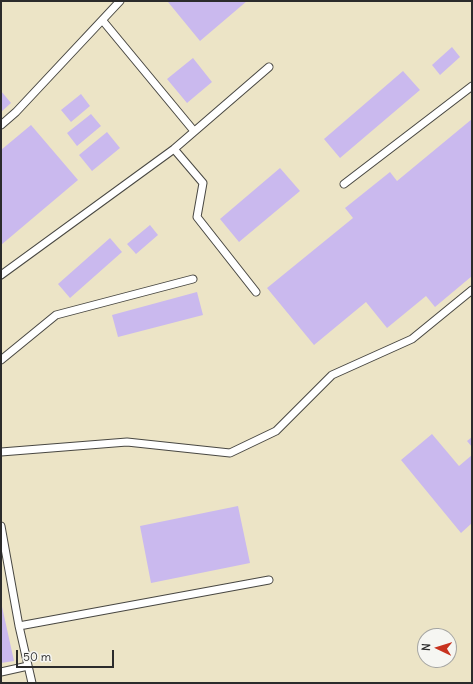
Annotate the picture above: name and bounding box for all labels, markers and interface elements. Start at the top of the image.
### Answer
north arrow [417,628,457,668]
scale bar [18,642,116,668]
text: N [419,643,433,652]
text: 50 m [23,649,51,664]

